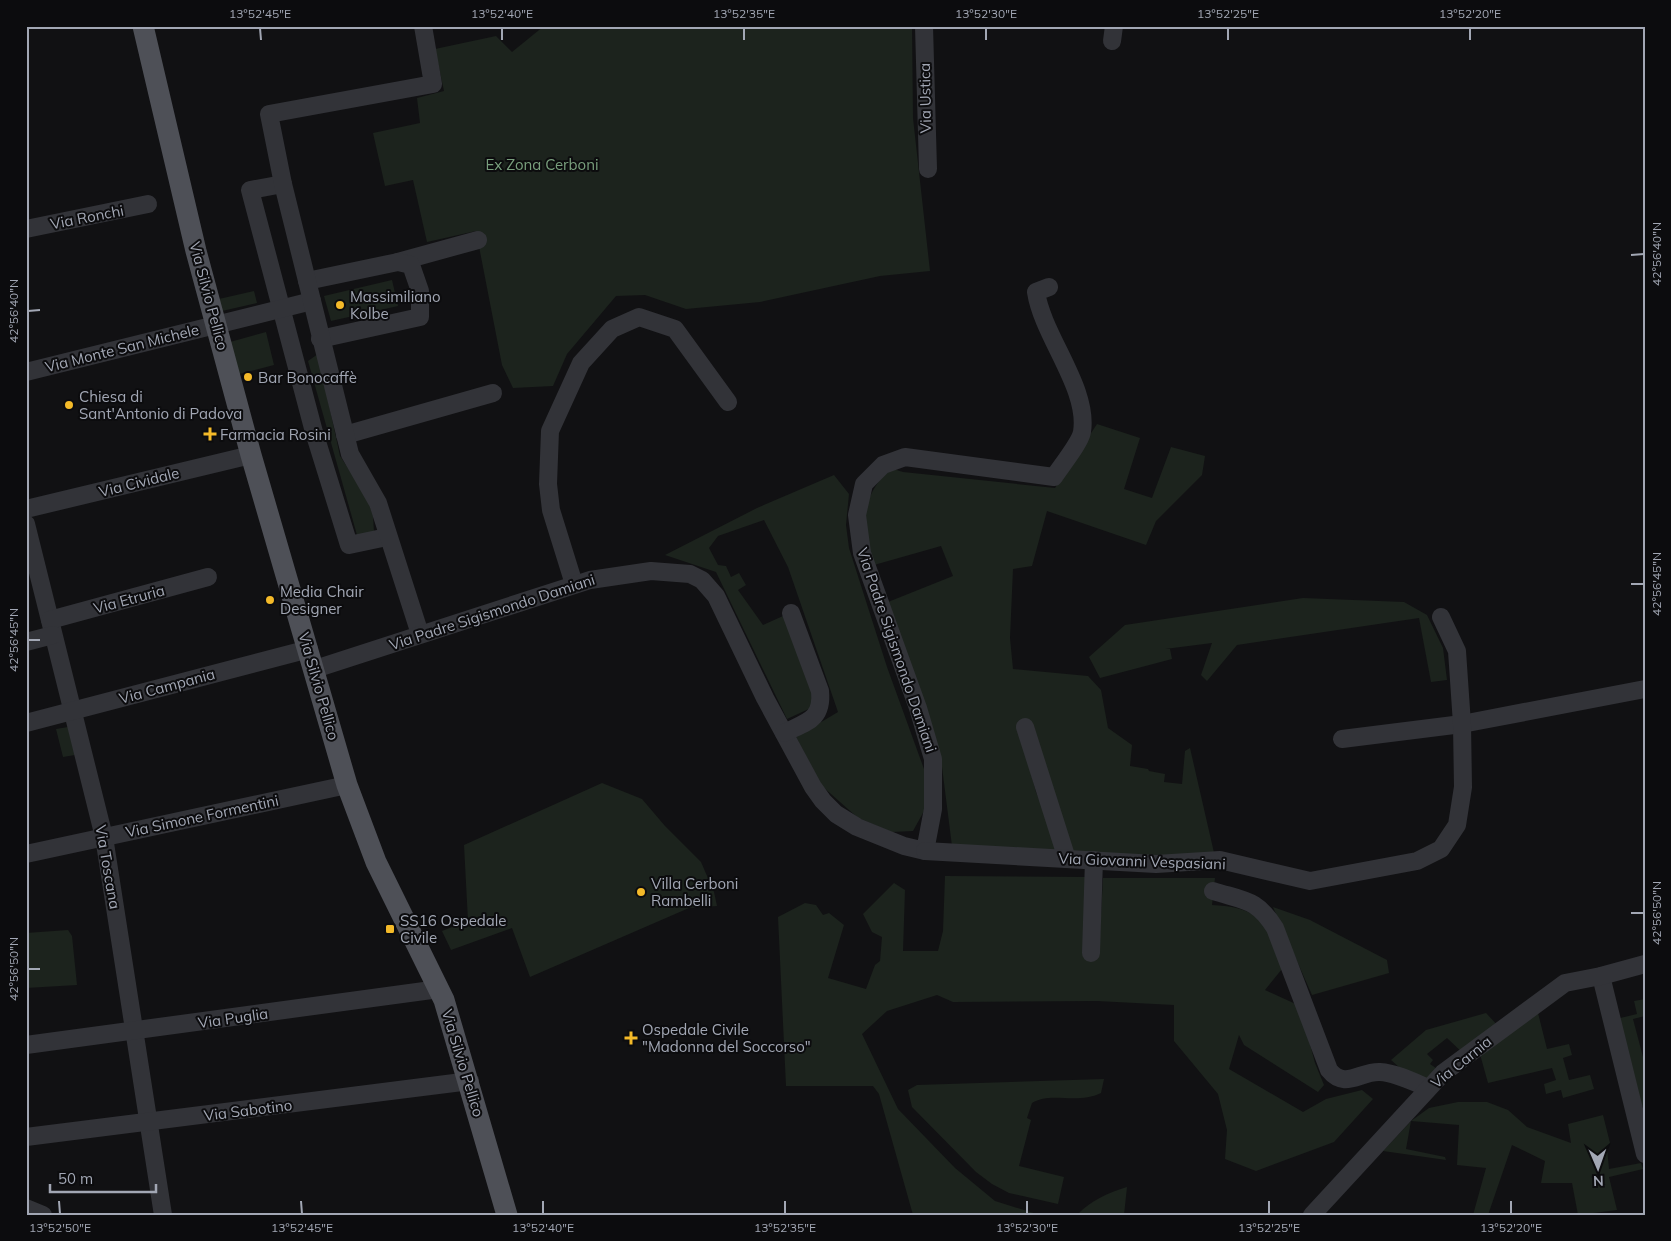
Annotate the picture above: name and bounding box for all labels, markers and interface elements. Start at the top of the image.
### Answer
text: 13°52'45"E [229,6,291,21]
text: 13°52'40"E [471,6,533,21]
text: 13°52'35"E [713,6,775,21]
text: 13°52'30"E [955,6,1017,21]
text: 13°52'25"E [1197,6,1259,21]
text: 13°52'20"E [1439,6,1501,21]
street label: Via Ustica [915,63,935,133]
park label: Ex Zona Cerboni [485,155,599,174]
street label: Via Ronchi [49,201,125,233]
text: 42°56'40"N [1649,222,1664,286]
street label: Via Silvio Pellico [185,240,233,352]
text: 42°56'40"N [6,279,21,343]
place label: Massimiliano Kolbe [350,287,441,323]
marker: Massimiliano Kolbe [334,299,346,311]
street label: Via Monte San Michele [43,320,201,376]
place label: Bar Bonocaffè [258,368,357,387]
marker: Bar Bonocaffè [242,371,254,383]
place label: Chiesa di Sant'Antonio di Padova [79,387,242,423]
marker: Chiesa di Sant'Antonio di Padova [63,399,75,411]
place label: Farmacia Rosini [220,425,331,444]
marker: Farmacia Rosini [204,428,216,440]
street label: Via Cividale [97,463,181,501]
street label: Via Padre Sigismondo Damiani [853,545,941,755]
text: 42°56'45"N [1649,552,1664,616]
street label: Via Padre Sigismondo Damiani [387,570,597,654]
street label: Via Etruria [91,580,167,618]
place label: Media Chair Designer [280,582,364,618]
marker: Media Chair Designer [264,594,276,606]
text: 42°56'45"N [6,608,21,672]
street label: Via Silvio Pellico [294,630,344,742]
street label: Via Campania [117,664,217,708]
street label: Via Simone Formentini [124,790,280,842]
street label: Via Toscana [91,823,125,911]
street label: Via Giovanni Vespasiani [1058,849,1226,873]
place label: Villa Cerboni Rambelli [651,874,738,910]
text: 42°56'50"N [1649,881,1664,945]
marker: Villa Cerboni Rambelli [635,886,647,898]
place label: SS16 Ospedale Civile [400,911,507,947]
marker: SS16 Ospedale Civile [384,923,396,935]
text: 42°56'50"N [6,937,21,1001]
street label: Via Puglia [197,1004,269,1032]
street label: Via Silvio Pellico [438,1007,488,1119]
place label: Ospedale Civile "Madonna del Soccorso" [642,1020,811,1056]
marker: Ospedale Civile "Madonna del Soccorso" [624,1031,638,1045]
street label: Via Carnia [1427,1032,1495,1092]
street label: Via Sabotino [203,1095,293,1125]
north arrow [1574,1144,1624,1194]
scale bar [50,1161,156,1193]
text: 50 m [58,1169,93,1188]
text: N [1593,1172,1604,1190]
text: 13°52'50"E [29,1220,91,1235]
text: 13°52'45"E [271,1220,333,1235]
text: 13°52'40"E [512,1220,574,1235]
text: 13°52'35"E [754,1220,816,1235]
text: 13°52'30"E [996,1220,1058,1235]
text: 13°52'25"E [1238,1220,1300,1235]
text: 13°52'20"E [1480,1220,1542,1235]

